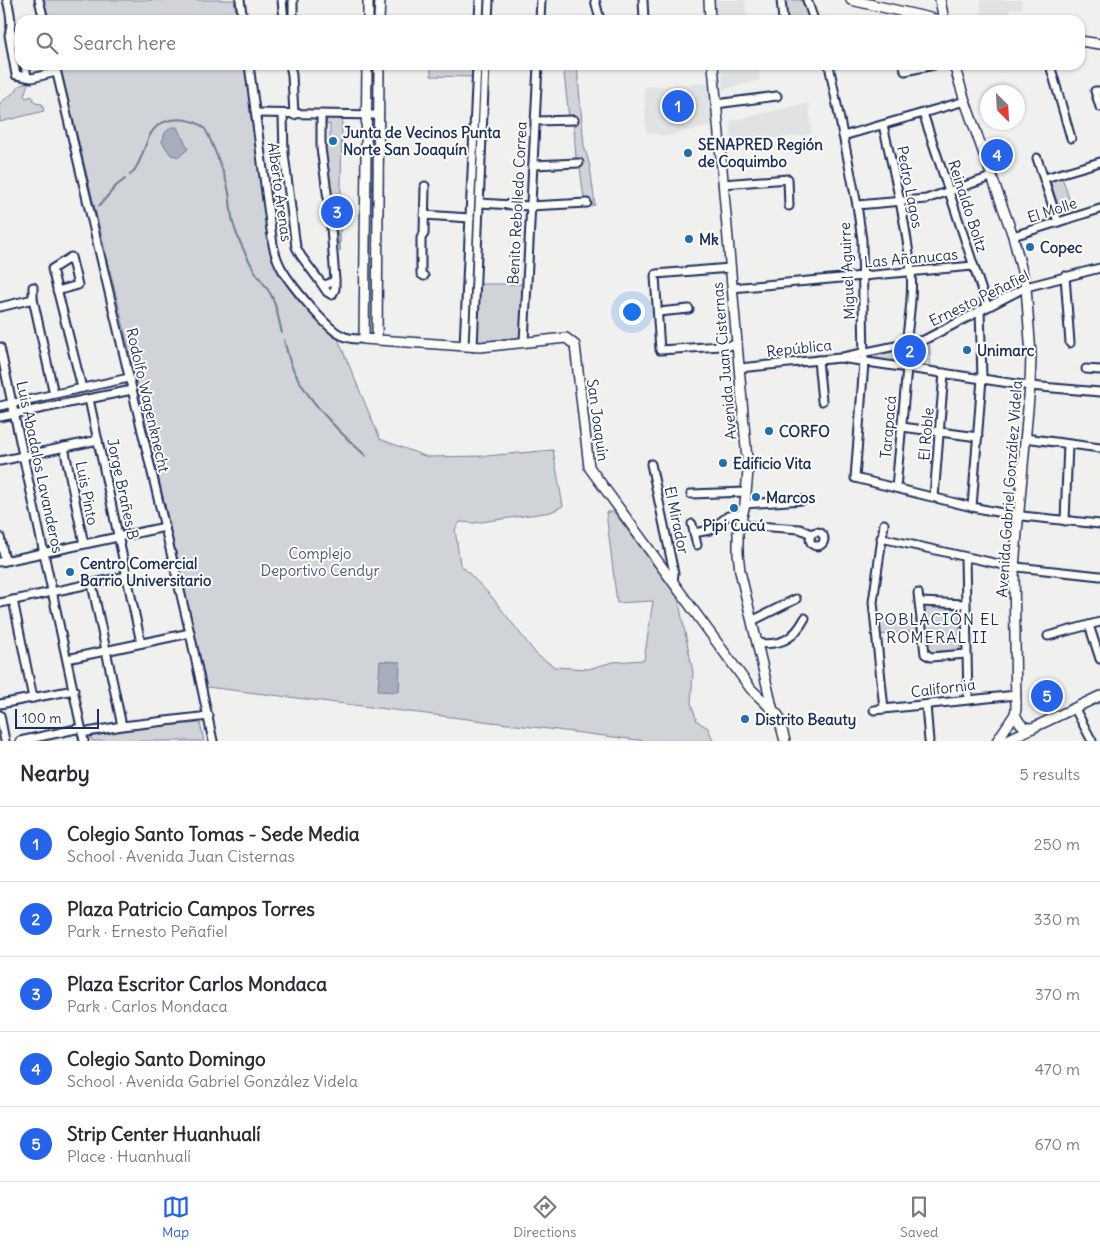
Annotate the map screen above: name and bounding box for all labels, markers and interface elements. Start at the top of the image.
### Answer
search box [15,15,1085,70]
icon: search [33,29,61,57]
text: Search here [73,31,176,55]
north arrow [980,85,1025,130]
pin: 1 [662,87,694,125]
street label: Benito Rebolledo Correa [503,121,531,285]
place label: Junta de Vecinos Punta Norte San Joaquín [343,123,501,160]
marker: Junta de Vecinos Punta Norte San Joaquín [327,135,339,147]
place label: SENAPRED Región de Coquimbo [698,135,823,172]
pin: 4 [981,136,1013,174]
street label: Alberto Arenas [264,141,296,243]
street label: Pedro Lagos [893,144,927,230]
marker: SENAPRED Región de Coquimbo [682,147,694,159]
street label: Reinaldo Boltz [944,157,992,255]
pin: 3 [321,193,353,231]
street label: El Molle [1025,193,1079,227]
street label: Miguel Aguirre [835,222,859,320]
place label: Mk [699,230,719,249]
marker: Mk [683,233,695,245]
place label: Copec [1040,238,1083,258]
marker: Copec [1024,241,1036,253]
street label: Las Añanucas [863,244,959,272]
street label: Ernesto Peñafiel [926,266,1032,330]
street label: Avenida Juan Cisternas [708,281,740,441]
your location [619,299,645,325]
street label: Rodolfo Wagenknecht [122,326,174,474]
pin: 2 [894,332,926,370]
street label: República [765,335,833,361]
place label: Unimarc [977,341,1035,360]
marker: Unimarc [961,344,973,356]
street label: San Joaquín [583,378,613,463]
street label: Luis Abadalos Lavanderos [12,379,68,555]
street label: Avenida Gabriel González Videla [992,380,1026,598]
street label: Tarapacá [876,394,900,459]
street label: El Roble [914,407,938,461]
place label: CORFO [779,422,830,441]
marker: CORFO [763,425,775,437]
street label: Jorge Brañes B [103,436,143,542]
place label: Edificio Vita [733,454,812,473]
marker: Edificio Vita [717,457,729,469]
street label: Luis Pinto [71,459,103,527]
street label: El Mirador [661,484,693,556]
place label: Marcos [766,488,816,507]
marker: Marcos [750,491,762,503]
marker: Pipi Cucú [728,502,740,514]
place label: Pipi Cucú [703,516,766,536]
park label: Complejo Deportivo Cendyr [260,544,380,580]
place label: Centro Comercial Barrio Universitario [80,554,212,590]
marker: Centro Comercial Barrio Universitario [64,566,76,578]
district label: POBLACIÓN EL ROMERAL II [874,609,1000,647]
street label: California [910,675,977,701]
pin: 5 [1031,677,1063,715]
scale bar [15,706,99,729]
text: 100 m [22,709,62,727]
place label: Distrito Beauty [755,710,856,730]
marker: Distrito Beauty [739,713,751,725]
text: Nearby [20,760,90,787]
text: 5 results [1019,764,1080,784]
text: Colegio Santo Tomas - Sede Media [67,822,360,846]
text: 1 [33,834,39,854]
text: 250 m [1034,834,1080,854]
text: School · Avenida Juan Cisternas [67,846,295,866]
text: Plaza Patricio Campos Torres [67,897,315,921]
text: 2 [32,909,40,929]
text: 330 m [1033,909,1080,929]
text: Park · Ernesto Peñafiel [67,921,227,941]
text: Plaza Escritor Carlos Mondaca [67,972,327,996]
text: 3 [31,984,41,1004]
text: 370 m [1035,984,1080,1004]
text: Park · Carlos Mondaca [67,996,228,1016]
text: Colegio Santo Domingo [67,1047,266,1071]
text: 4 [31,1059,41,1079]
text: 470 m [1035,1059,1080,1079]
text: School · Avenida Gabriel González Videla [67,1071,358,1091]
text: Strip Center Huanhualí [67,1122,261,1146]
text: 5 [31,1134,41,1154]
text: 670 m [1035,1134,1080,1154]
text: Place · Huanhualí [67,1146,191,1166]
tab: Map [162,1193,190,1241]
tab: Directions [513,1193,576,1241]
tab: Saved [900,1193,938,1241]

